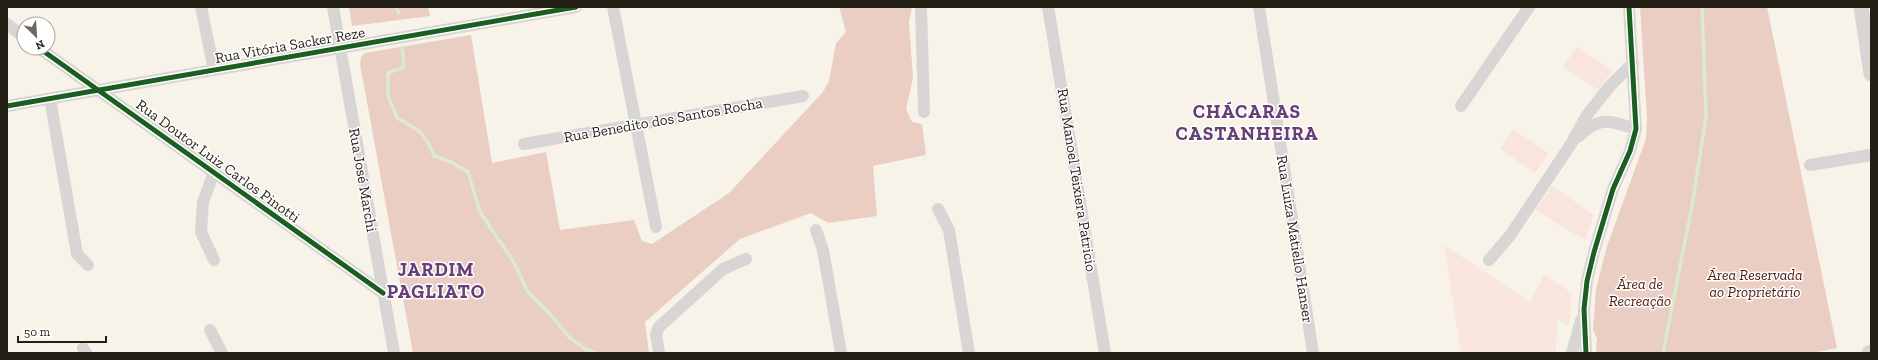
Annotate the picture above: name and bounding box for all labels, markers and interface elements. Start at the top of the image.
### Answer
north arrow [16,16,56,56]
street label: Rua Vitória Sacker Reze [213,23,367,67]
text: N [33,37,47,53]
street label: Rua Manoel Teixiera Patricio [1054,87,1100,273]
street label: Rua Benedito dos Santos Rocha [562,94,764,146]
street label: Rua Doutor Luiz Carlos Pinotti [133,96,303,226]
district label: CHÁCARAS CASTANHEIRA [1175,100,1319,145]
street label: Rua José Marchi [345,127,381,233]
street label: Rua Luiza Matiello Hanser [1273,154,1317,324]
district label: JARDIM PAGLIATO [387,258,485,303]
park label: Área Reservada ao Proprietário [1706,266,1803,301]
park label: Área de Recreação [1609,275,1671,310]
scale bar [18,318,106,344]
text: 50 m [24,325,51,339]

